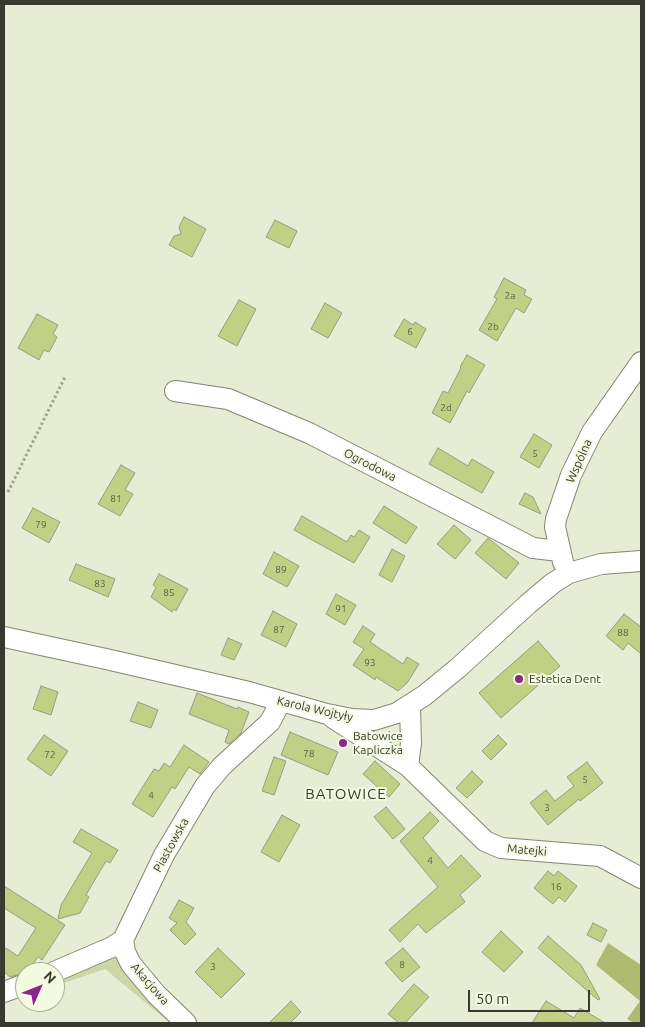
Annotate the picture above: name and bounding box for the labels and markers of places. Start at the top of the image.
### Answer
place label: Estetica Dent [529,672,601,686]
marker: Estetica Dent [513,673,525,685]
place label: Batowice Kapliczka [353,729,403,757]
marker: Batowice Kapliczka [337,737,349,749]

